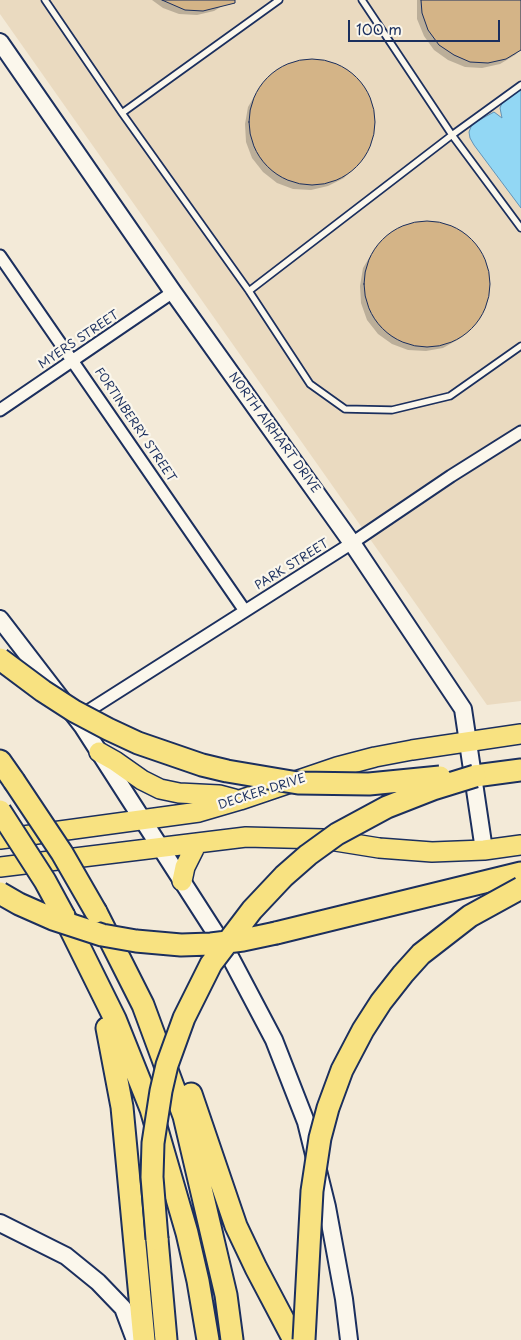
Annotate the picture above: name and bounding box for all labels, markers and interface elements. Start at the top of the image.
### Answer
scale bar [351,10,504,42]
text: 100 m [356,17,402,40]
street label: MYERS STREET [36,308,122,372]
street label: FORTINBERRY STREET [91,365,179,485]
street label: NORTH AIRHART DRIVE [225,370,323,496]
street label: PARK STREET [252,537,332,593]
street label: DECKER DRIVE [217,771,307,813]

